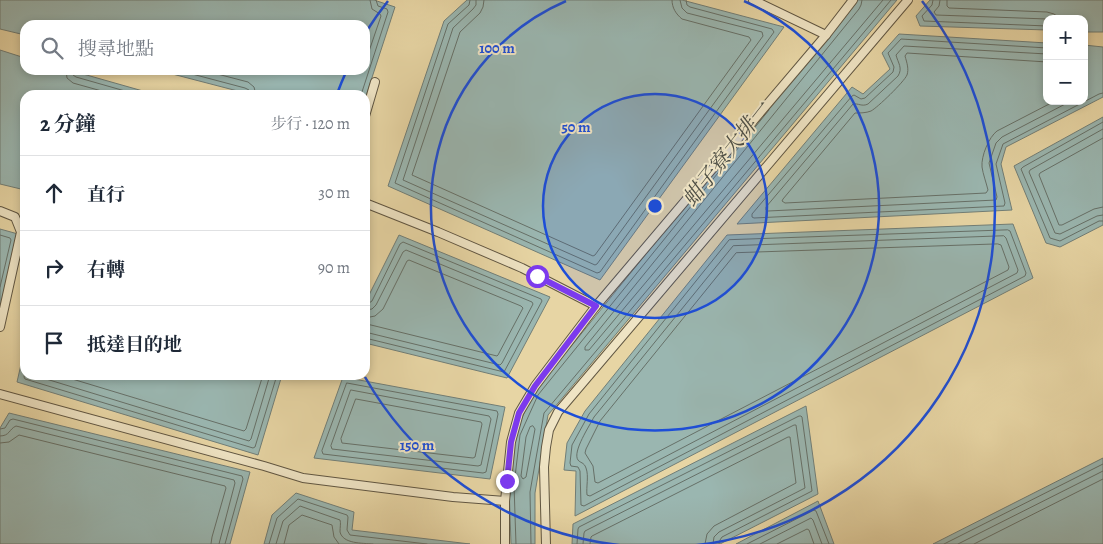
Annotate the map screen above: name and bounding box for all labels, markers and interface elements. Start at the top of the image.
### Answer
map controls [1043,15,1088,105]
button: + [1043,15,1088,60]
search box [20,20,370,75]
icon: search [38,34,66,62]
text: 搜尋地點 [78,36,154,62]
text: 100 m [479,38,515,58]
button: − [1043,60,1088,105]
water label: 蚶子寮大排一 [676,94,777,212]
text: 2 分鐘 [40,110,96,138]
text: 步行 · 120 m [270,113,350,135]
text: 50 m [561,117,591,137]
icon: ahead [40,179,68,207]
text: 直行 [87,182,125,208]
text: 30 m [318,182,350,204]
centre of rings [646,197,664,215]
icon: right [40,254,68,282]
text: 右轉 [87,257,125,283]
text: 90 m [318,257,350,279]
route start [526,265,549,288]
icon: arrive [40,329,68,357]
text: 抵達目的地 [87,332,182,358]
text: 150 m [400,435,435,455]
route end [496,470,519,493]

